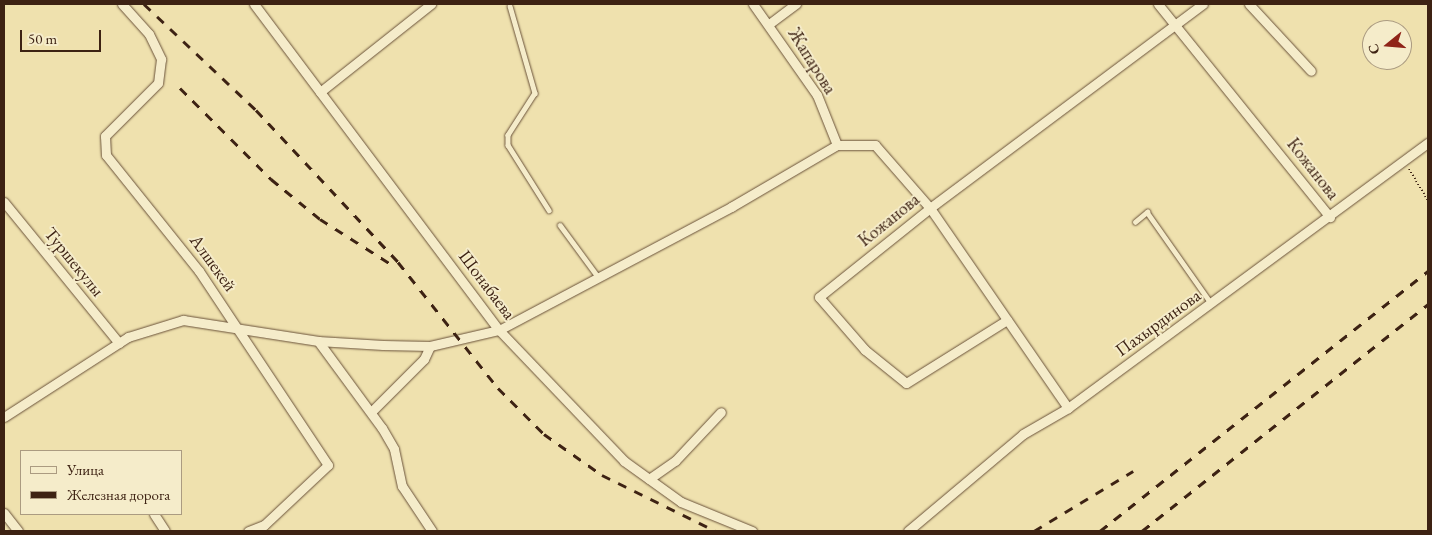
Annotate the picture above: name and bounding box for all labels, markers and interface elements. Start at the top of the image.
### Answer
scale bar [22,20,104,52]
north arrow [1362,20,1412,70]
street label: Жапарова [783,24,841,98]
text: 50 m [28,29,57,48]
text: С [1364,42,1384,56]
street label: Кожанова [1282,134,1344,204]
street label: Кожанова [854,189,924,251]
street label: Туршекулы [40,223,108,301]
street label: Алшекей [185,230,241,296]
street label: Шонабаева [454,246,520,324]
street label: Пахырдинова [1111,285,1205,361]
legend [20,450,182,515]
text: Улица [67,460,104,479]
text: Железная дорога [67,485,170,504]

